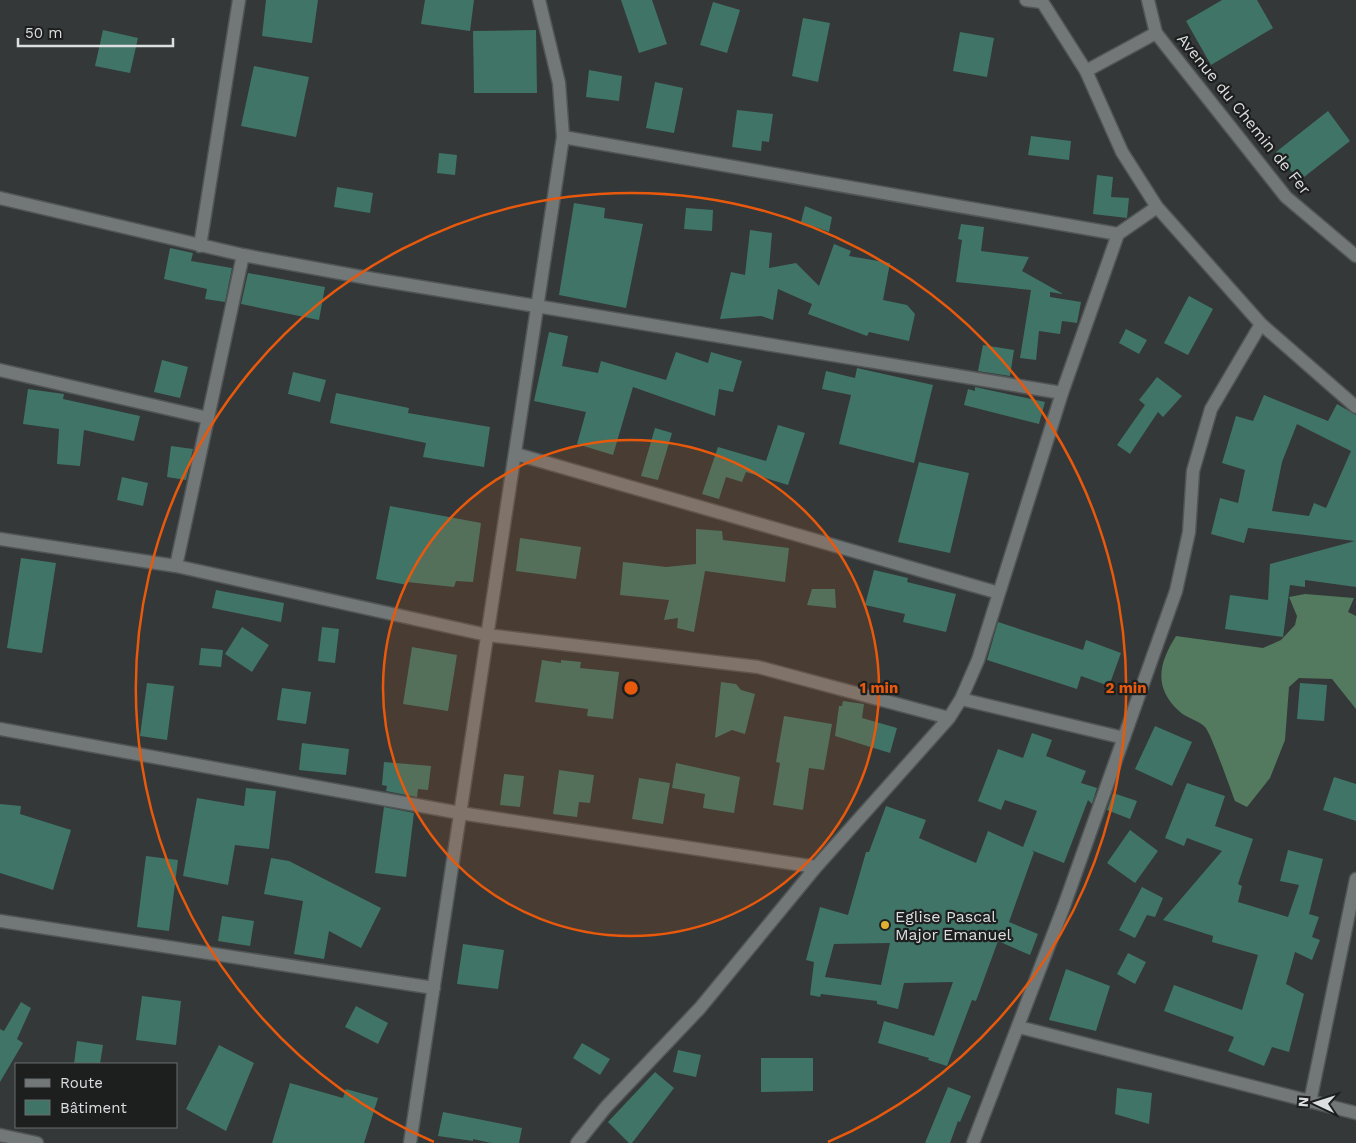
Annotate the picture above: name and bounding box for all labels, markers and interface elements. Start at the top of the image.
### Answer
scale bar [18,15,172,47]
text: 50 m [25,24,62,42]
street label: Avenue du Chemin de Fer [1173,30,1315,199]
centre of rings [622,679,640,697]
text: 1 min [860,679,898,697]
text: 2 min [1105,679,1147,697]
place label: Eglise Pascal Major Emanuel [895,907,1012,944]
marker: Eglise Pascal Major Emanuel [879,919,891,931]
legend [15,1063,178,1128]
text: Route [60,1074,103,1092]
north arrow [1291,1078,1341,1128]
text: N [1295,1096,1311,1108]
text: Bâtiment [60,1099,127,1117]

